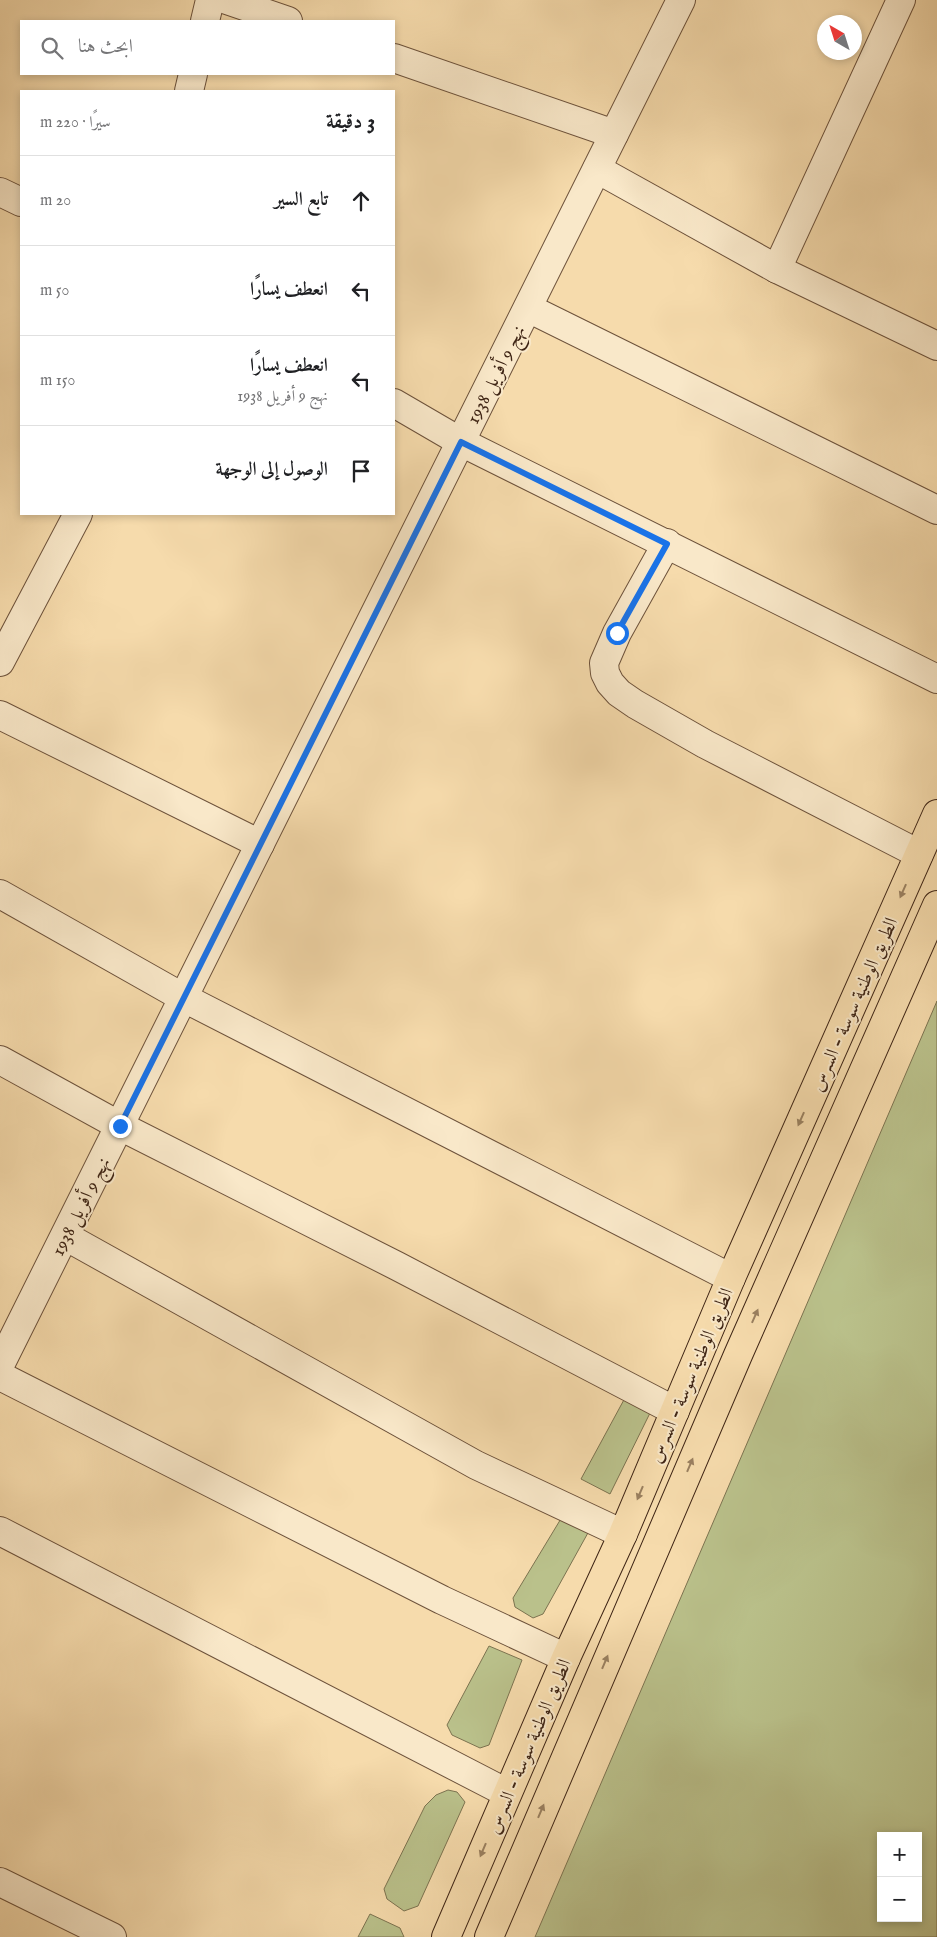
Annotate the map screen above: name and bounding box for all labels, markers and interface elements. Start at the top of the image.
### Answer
north arrow [817,15,862,60]
search box [20,20,395,75]
icon: search [38,34,66,62]
text: ابحث هنا [78,35,133,59]
text: 3 دقيقة [326,109,375,136]
text: سيرًا · 220 m [40,113,111,133]
icon: ahead [347,187,375,215]
text: تابع السير [274,188,328,212]
text: 20 m [40,191,71,211]
icon: left [347,277,375,305]
text: انعطف يسارًا [250,278,328,302]
text: 50 m [40,281,69,301]
street label: نهج 9 أفريل 1938 [460,321,535,430]
text: انعطف يسارًا [250,354,328,378]
icon: left [347,367,375,395]
text: 150 m [40,371,75,391]
text: نهج 9 أفريل 1938 [237,387,328,407]
icon: arrive [347,457,375,485]
text: الوصول إلى الوجهة [216,458,328,482]
route start [606,622,629,645]
one-way arrow [899,884,907,898]
street label: الطريق الوطنية سوسة - السرس [806,914,904,1096]
one-way arrow [797,1112,805,1126]
route end [109,1115,132,1138]
street label: نهج 9 أفريل 1938 [45,1153,120,1262]
street label: الطريق الوطنية سوسة - السرس [644,1285,740,1467]
one-way arrow [752,1309,760,1323]
one-way arrow [687,1458,695,1472]
one-way arrow [636,1486,644,1501]
one-way arrow [602,1655,610,1669]
street label: الطريق الوطنية سوسة - السرس [482,1656,578,1838]
one-way arrow [538,1804,546,1818]
map controls [877,1832,922,1922]
button: + [877,1832,922,1877]
one-way arrow [479,1843,487,1858]
button: − [877,1877,922,1922]

